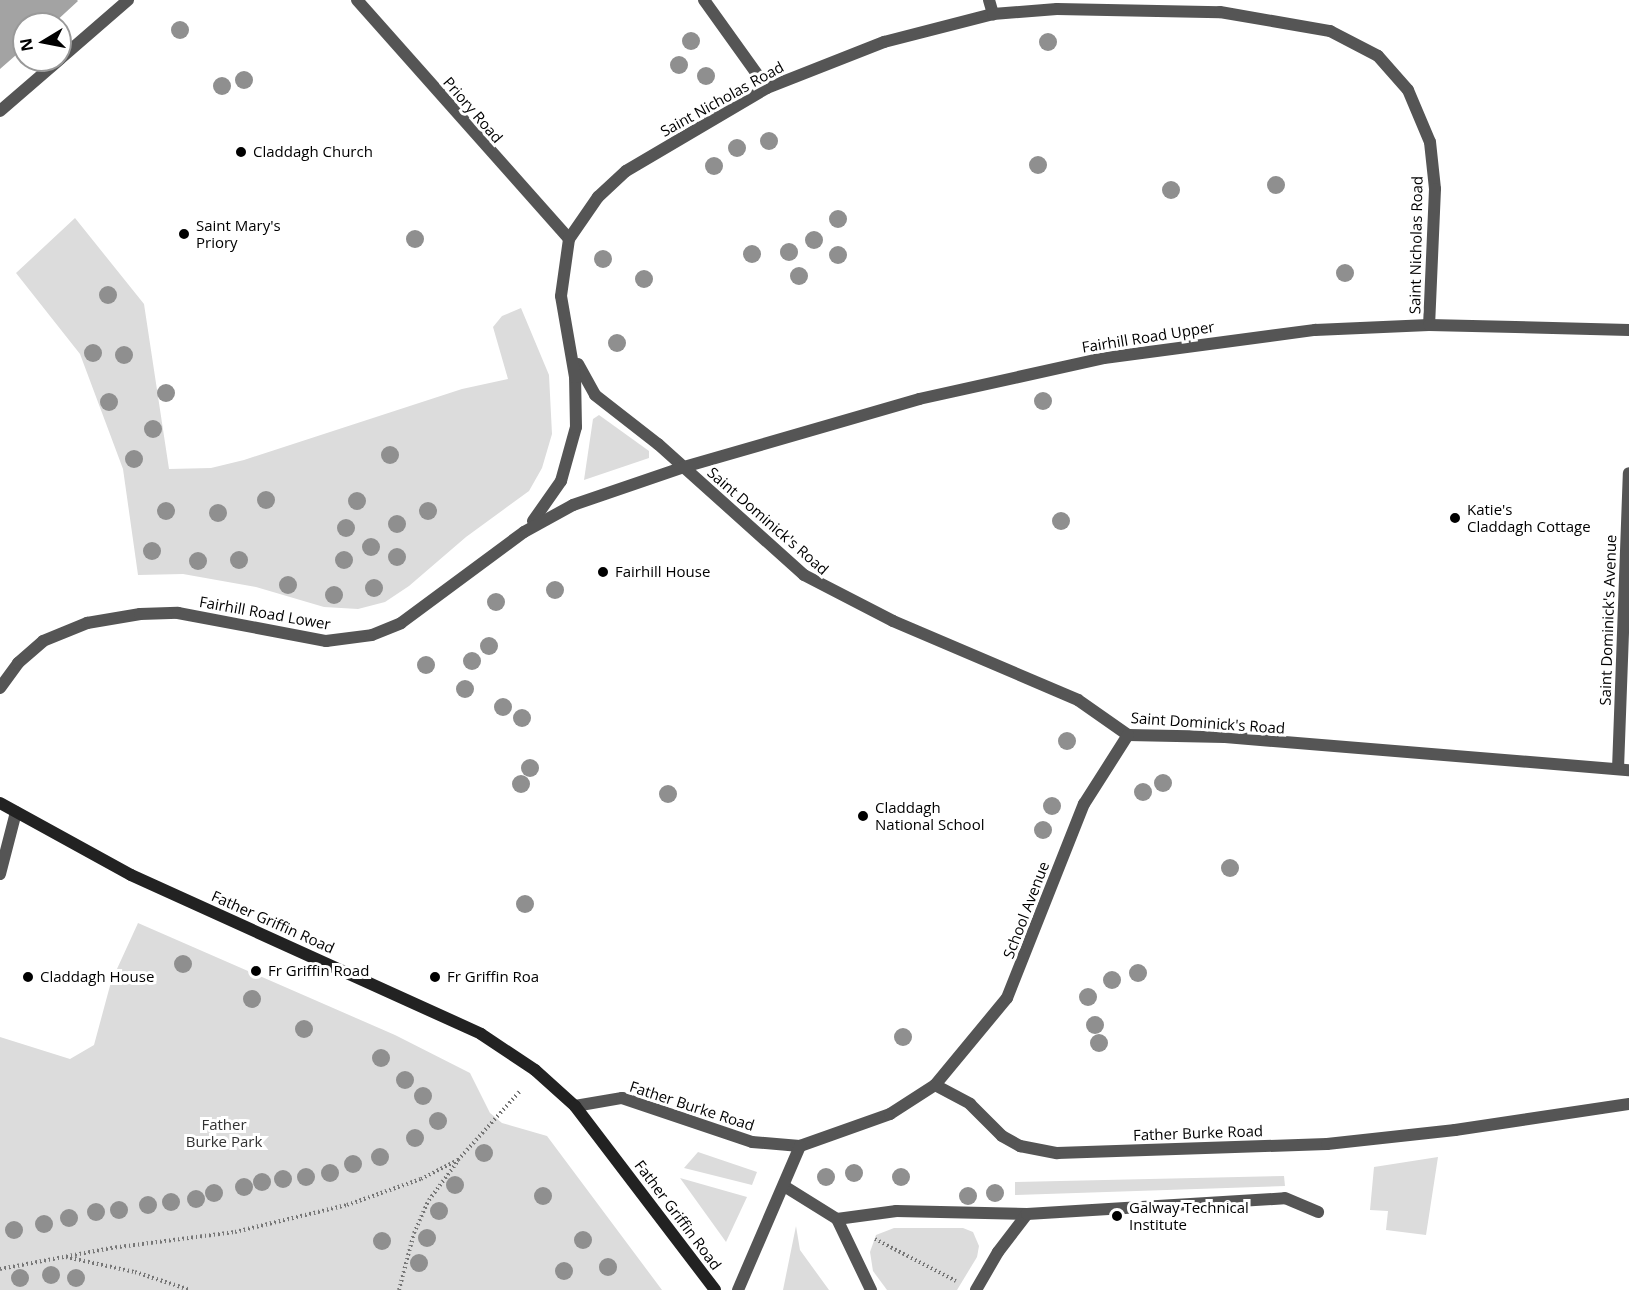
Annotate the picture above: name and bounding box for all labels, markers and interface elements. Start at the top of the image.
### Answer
north arrow [12,12,72,72]
text: N [14,36,38,53]
street label: Saint Nicholas Road [657,58,787,140]
street label: Priory Road [440,73,506,147]
place label: Claddagh Church [253,143,373,161]
marker: Claddagh Church [234,145,248,159]
street label: Saint Nicholas Road [1406,176,1426,314]
place label: Saint Mary's Priory [196,216,281,251]
marker: Saint Mary's Priory [177,227,191,241]
street label: Fairhill Road Upper [1080,318,1216,356]
street label: Saint Dominick's Road [704,464,832,578]
place label: Katie's Claddagh Cottage [1467,500,1591,535]
marker: Katie's Claddagh Cottage [1448,511,1462,525]
street label: Saint Dominick's Avenue [1596,534,1620,706]
place label: Fairhill House [615,563,710,581]
marker: Fairhill House [596,565,610,579]
street label: Fairhill Road Lower [198,593,332,633]
street label: Saint Dominick's Road [1130,709,1286,737]
place label: Claddagh National School [875,798,984,833]
marker: Claddagh National School [856,809,870,823]
street label: School Avenue [999,859,1053,961]
street label: Father Griffin Road [209,887,337,957]
place label: Fr Griffin Road [268,962,369,980]
marker: Fr Griffin Road [249,964,263,978]
place label: Claddagh House [40,968,154,986]
place label: Fr Griffin Roa [447,968,539,986]
marker: Claddagh House [21,970,35,984]
marker: Fr Griffin Roa [428,970,442,984]
street label: Father Burke Road [627,1077,757,1135]
park label: Father Burke Park [186,1115,262,1150]
street label: Father Burke Road [1133,1122,1263,1144]
street label: Father Griffin Road [631,1157,725,1273]
place label: Galway Technical Institute [1129,1198,1249,1233]
marker: Galway Technical Institute [1110,1209,1124,1223]

